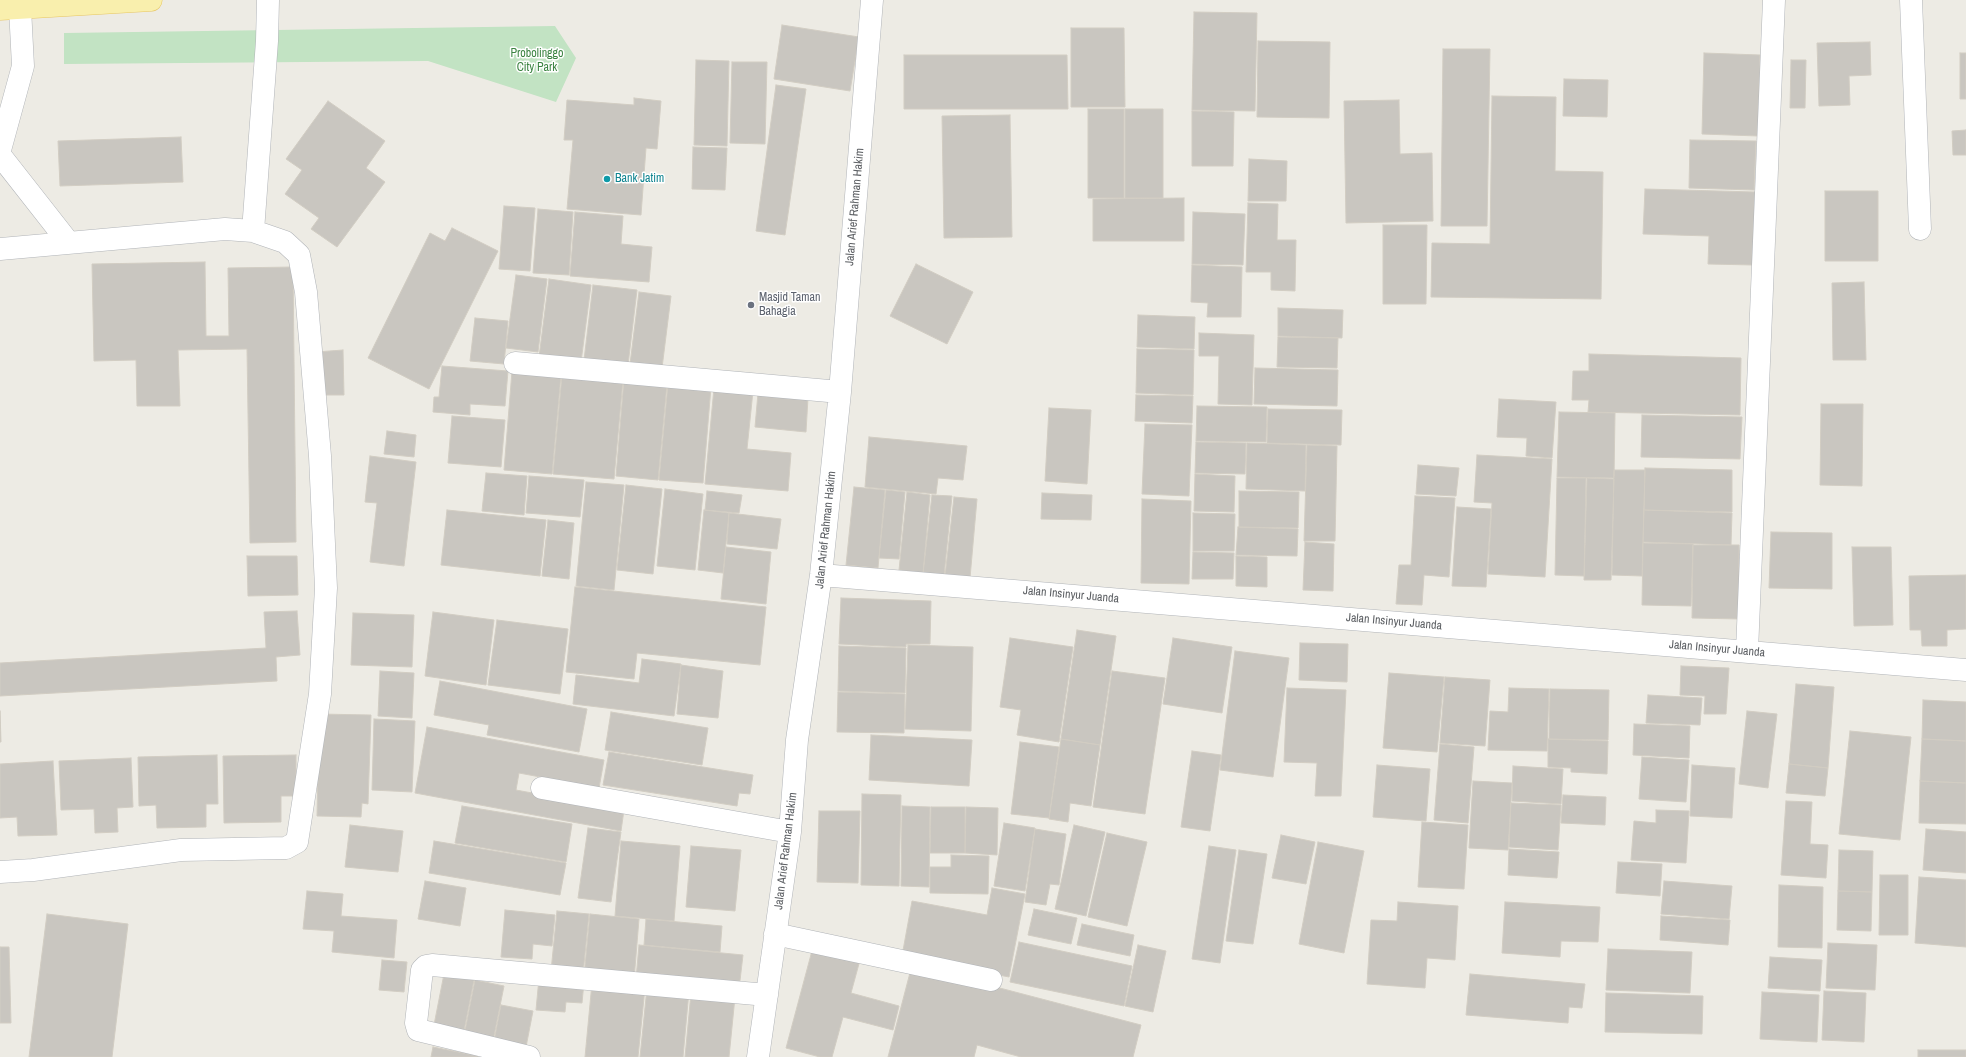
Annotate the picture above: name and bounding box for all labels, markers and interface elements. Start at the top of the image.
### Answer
park label: Probolinggo City Park [510,47,564,75]
street label: Jalan Arief Rahman Hakim [843,148,867,266]
place label: Bank Jatim [615,172,664,186]
marker: Bank Jatim [602,174,612,184]
place label: Masjid Taman Bahagia [759,291,820,319]
marker: Masjid Taman Bahagia [746,300,756,310]
street label: Jalan Arief Rahman Hakim [813,471,839,589]
street label: Jalan Insinyur Juanda [1022,584,1120,606]
street label: Jalan Insinyur Juanda [1345,611,1443,633]
street label: Jalan Insinyur Juanda [1668,638,1766,660]
street label: Jalan Arief Rahman Hakim [772,791,800,911]

